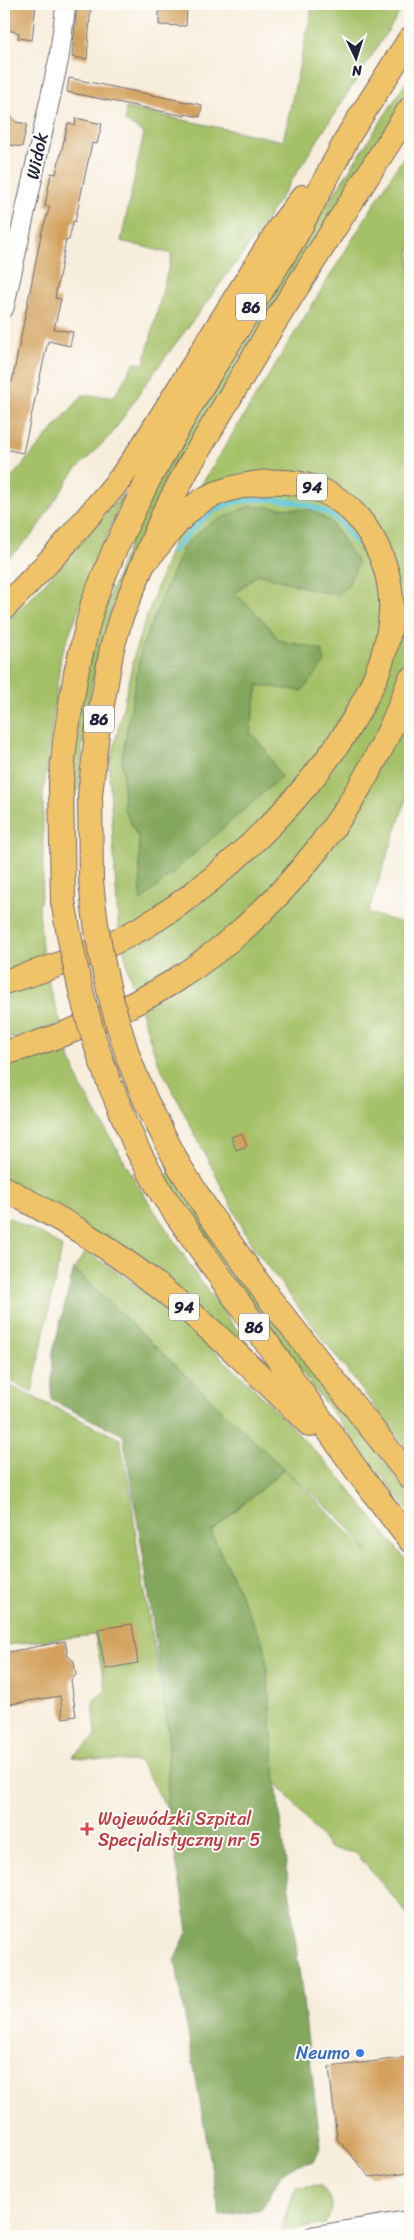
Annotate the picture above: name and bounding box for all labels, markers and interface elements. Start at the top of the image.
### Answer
north arrow [332,32,382,82]
text: N [351,58,364,83]
street label: Widok [16,129,58,182]
road number: 86 [236,294,266,320]
road number: 94 [297,474,327,501]
road number: 86 [84,706,114,732]
road number: 94 [169,1294,199,1320]
road number: 86 [239,1314,269,1340]
place label: Wojewódzki Szpital Specjalistyczny nr 5 [98,1803,260,1856]
marker: Wojewódzki Szpital Specjalistyczny nr 5 [80,1822,94,1836]
place label: Neumo [296,2037,350,2069]
marker: Neumo [354,2047,366,2059]

